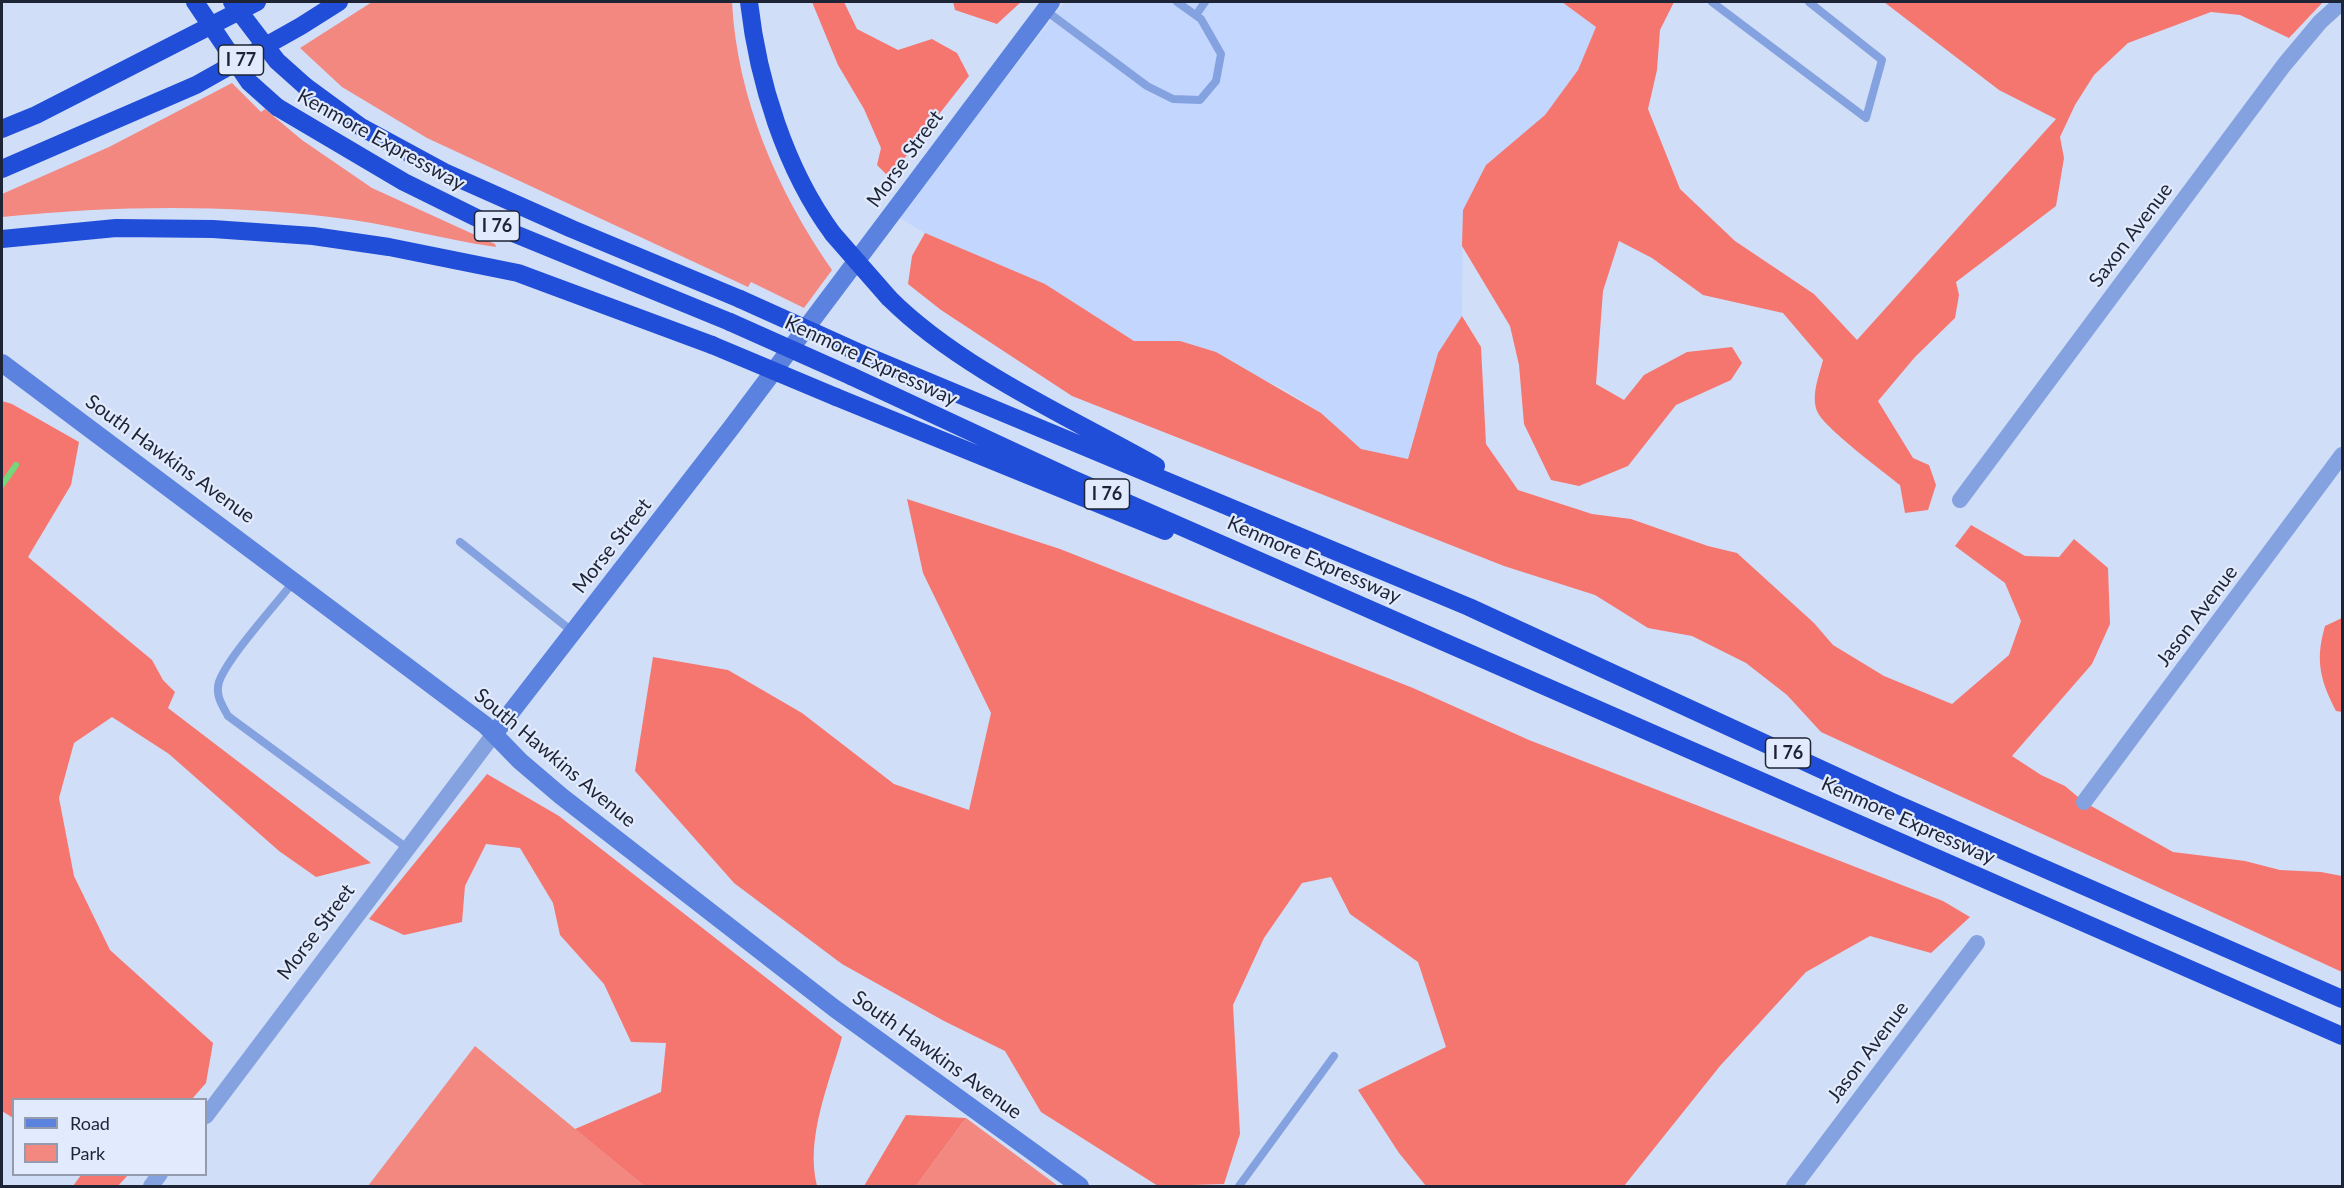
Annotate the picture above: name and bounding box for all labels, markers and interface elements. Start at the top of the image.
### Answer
road number: I 77 [218,45,264,75]
street label: Kenmore Expressway [293,84,469,196]
street label: Morse Street [862,106,948,212]
street label: Saxon Avenue [2084,178,2178,292]
road number: I 76 [474,211,520,241]
street label: Kenmore Expressway [781,310,961,412]
street label: South Hawkins Avenue [81,390,259,528]
road number: I 76 [1084,479,1130,509]
street label: Morse Street [568,494,656,598]
street label: Kenmore Expressway [1223,511,1405,609]
street label: Jason Avenue [2151,561,2243,671]
street label: South Hawkins Avenue [469,683,641,833]
road number: I 76 [1766,738,1810,768]
street label: Kenmore Expressway [1817,772,1999,870]
street label: Morse Street [272,879,360,985]
street label: South Hawkins Avenue [848,986,1026,1124]
street label: Jason Avenue [1822,997,1914,1107]
legend [12,1098,207,1176]
text: Road [70,1112,110,1134]
text: Park [70,1142,105,1164]

